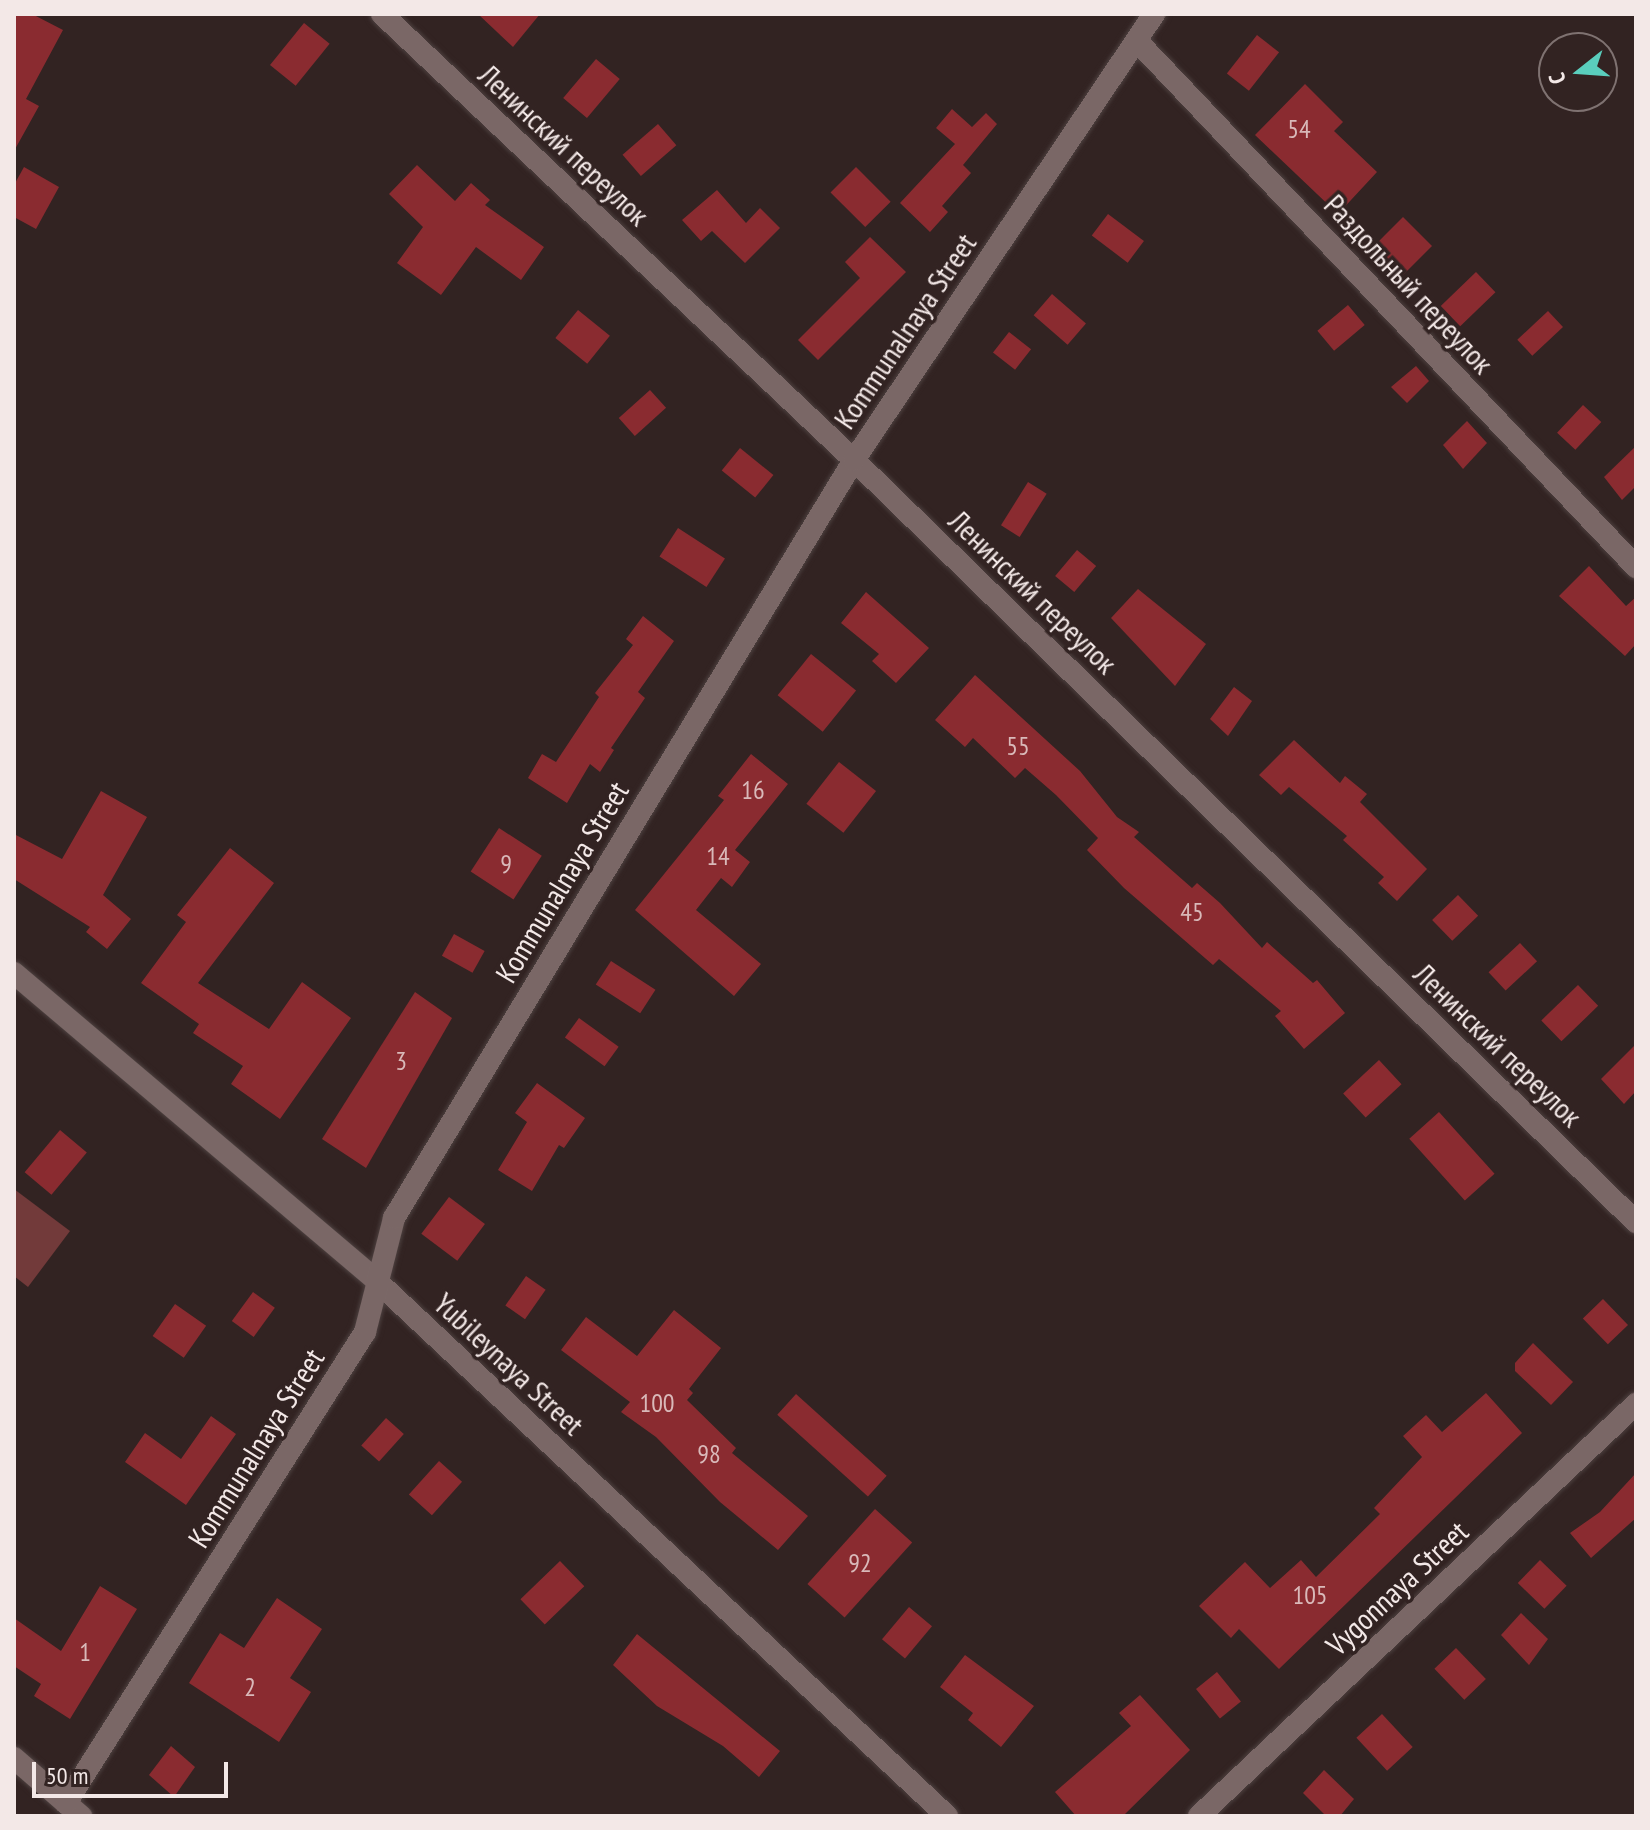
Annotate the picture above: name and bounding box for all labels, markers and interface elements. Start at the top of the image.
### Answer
north arrow [1538,32,1618,112]
street label: Ленинский переулок [471,57,657,233]
text: С [1542,70,1572,87]
house number: 54 [1287,113,1311,145]
street label: Раздольный переулок [1317,187,1501,381]
street label: Kommunalnaya Street [826,227,984,435]
street label: Ленинский переулок [942,503,1124,681]
house number: 55 [1006,730,1030,762]
house number: 16 [741,774,765,806]
street label: Kommunalnaya Street [488,775,636,989]
house number: 14 [706,840,730,872]
house number: 9 [500,848,512,880]
house number: 45 [1180,896,1204,928]
street label: Ленинский переулок [1407,956,1589,1134]
house number: 3 [395,1045,407,1077]
street label: Yubileynaya Street [427,1286,591,1442]
street label: Kommunalnaya Street [180,1342,332,1554]
house number: 100 [639,1387,675,1419]
house number: 98 [697,1438,721,1470]
street label: Vygonnaya Street [1319,1513,1475,1663]
house number: 92 [848,1547,872,1579]
house number: 105 [1292,1579,1328,1611]
house number: 1 [79,1636,91,1668]
house number: 2 [244,1671,256,1703]
scale bar [36,1746,232,1796]
text: 50 m [46,1760,88,1791]

